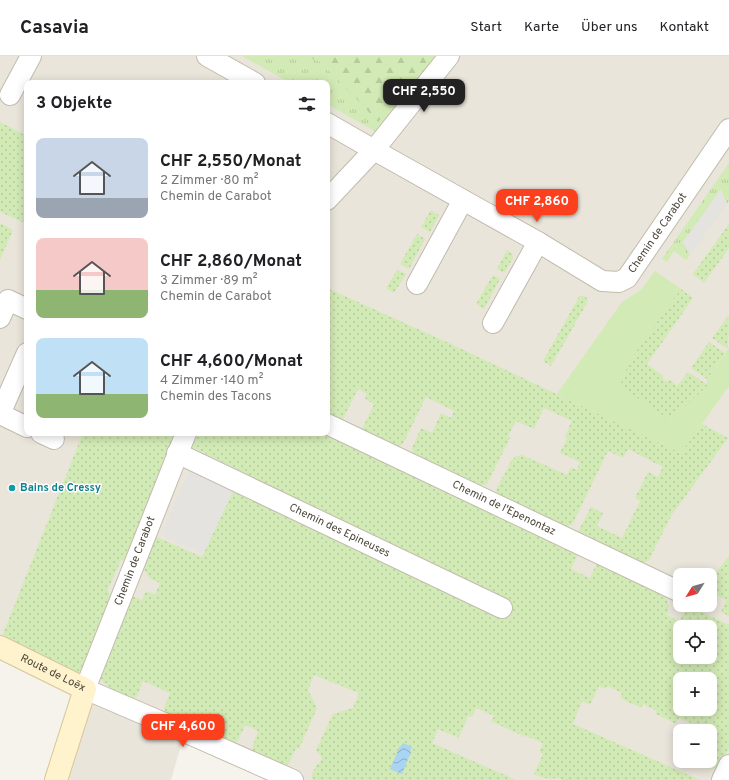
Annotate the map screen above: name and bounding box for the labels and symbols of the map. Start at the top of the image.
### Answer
pin: CHF 2,550 [378,79,470,113]
pin: CHF 2,860 [491,189,583,223]
street label: Chemin de Carabot [625,190,690,276]
street label: Chemin de l'Epenontaz [450,478,558,539]
place label: Bains de Cressy [20,481,101,495]
marker: Bains de Cressy [7,483,17,493]
street label: Chemin des Epineuses [287,500,392,561]
street label: Chemin de Carabot [112,514,158,608]
north arrow [673,568,717,612]
street label: Route de Loëx [18,651,88,695]
pin: CHF 4,600 [137,714,229,748]

